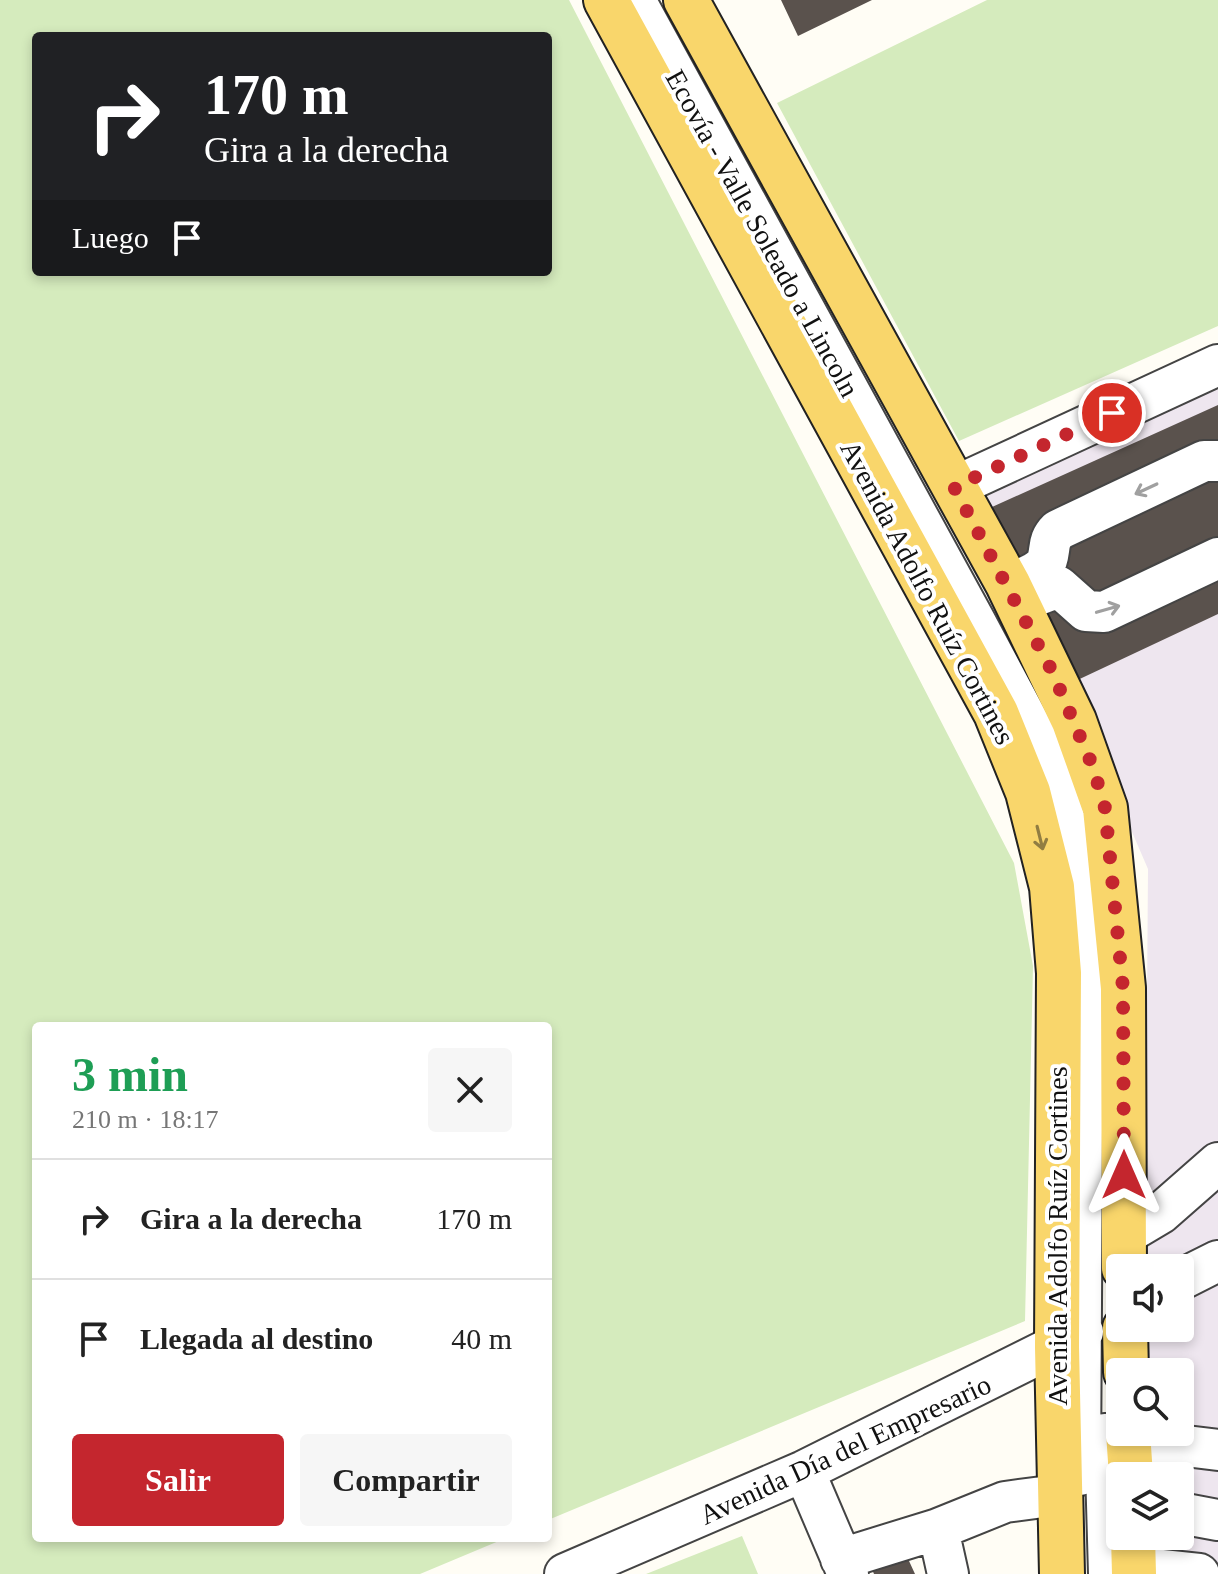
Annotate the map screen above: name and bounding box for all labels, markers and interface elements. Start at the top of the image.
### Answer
icon: right [72,64,176,168]
text: 170 m [204,64,349,126]
street label: Ecovía - Valle Soleado a Lincoln [660,64,866,402]
text: Gira a la derecha [204,130,449,170]
icon: arrive [165,216,209,260]
text: Luego [72,221,149,254]
pin [1078,379,1146,447]
icon: arrive [1090,391,1134,435]
street label: Avenida Adolfo Ruíz Cortines [834,435,1021,749]
one-way arrow [1135,482,1159,497]
one-way arrow [1095,601,1121,616]
one-way arrow [1034,825,1049,851]
text: 3 min [72,1048,188,1101]
button: close [428,1048,512,1132]
street label: Avenida Adolfo Ruíz Cortines [1042,1066,1073,1406]
text: 210 m · 18:17 [72,1105,219,1134]
position arrow [1082,1133,1166,1217]
icon: right [72,1197,116,1241]
text: Gira a la derecha [140,1202,362,1235]
text: 170 m [436,1202,512,1235]
map controls [1106,1254,1194,1550]
button: sound [1106,1254,1194,1342]
icon: arrive [72,1317,116,1361]
text: Llegada al destino [140,1322,373,1355]
text: 40 m [451,1322,512,1355]
button: search [1106,1358,1194,1446]
street label: Avenida Día del Empresario [695,1368,996,1531]
button: Salir [72,1434,284,1526]
button: Compartir [300,1434,512,1526]
button: layers [1106,1462,1194,1550]

